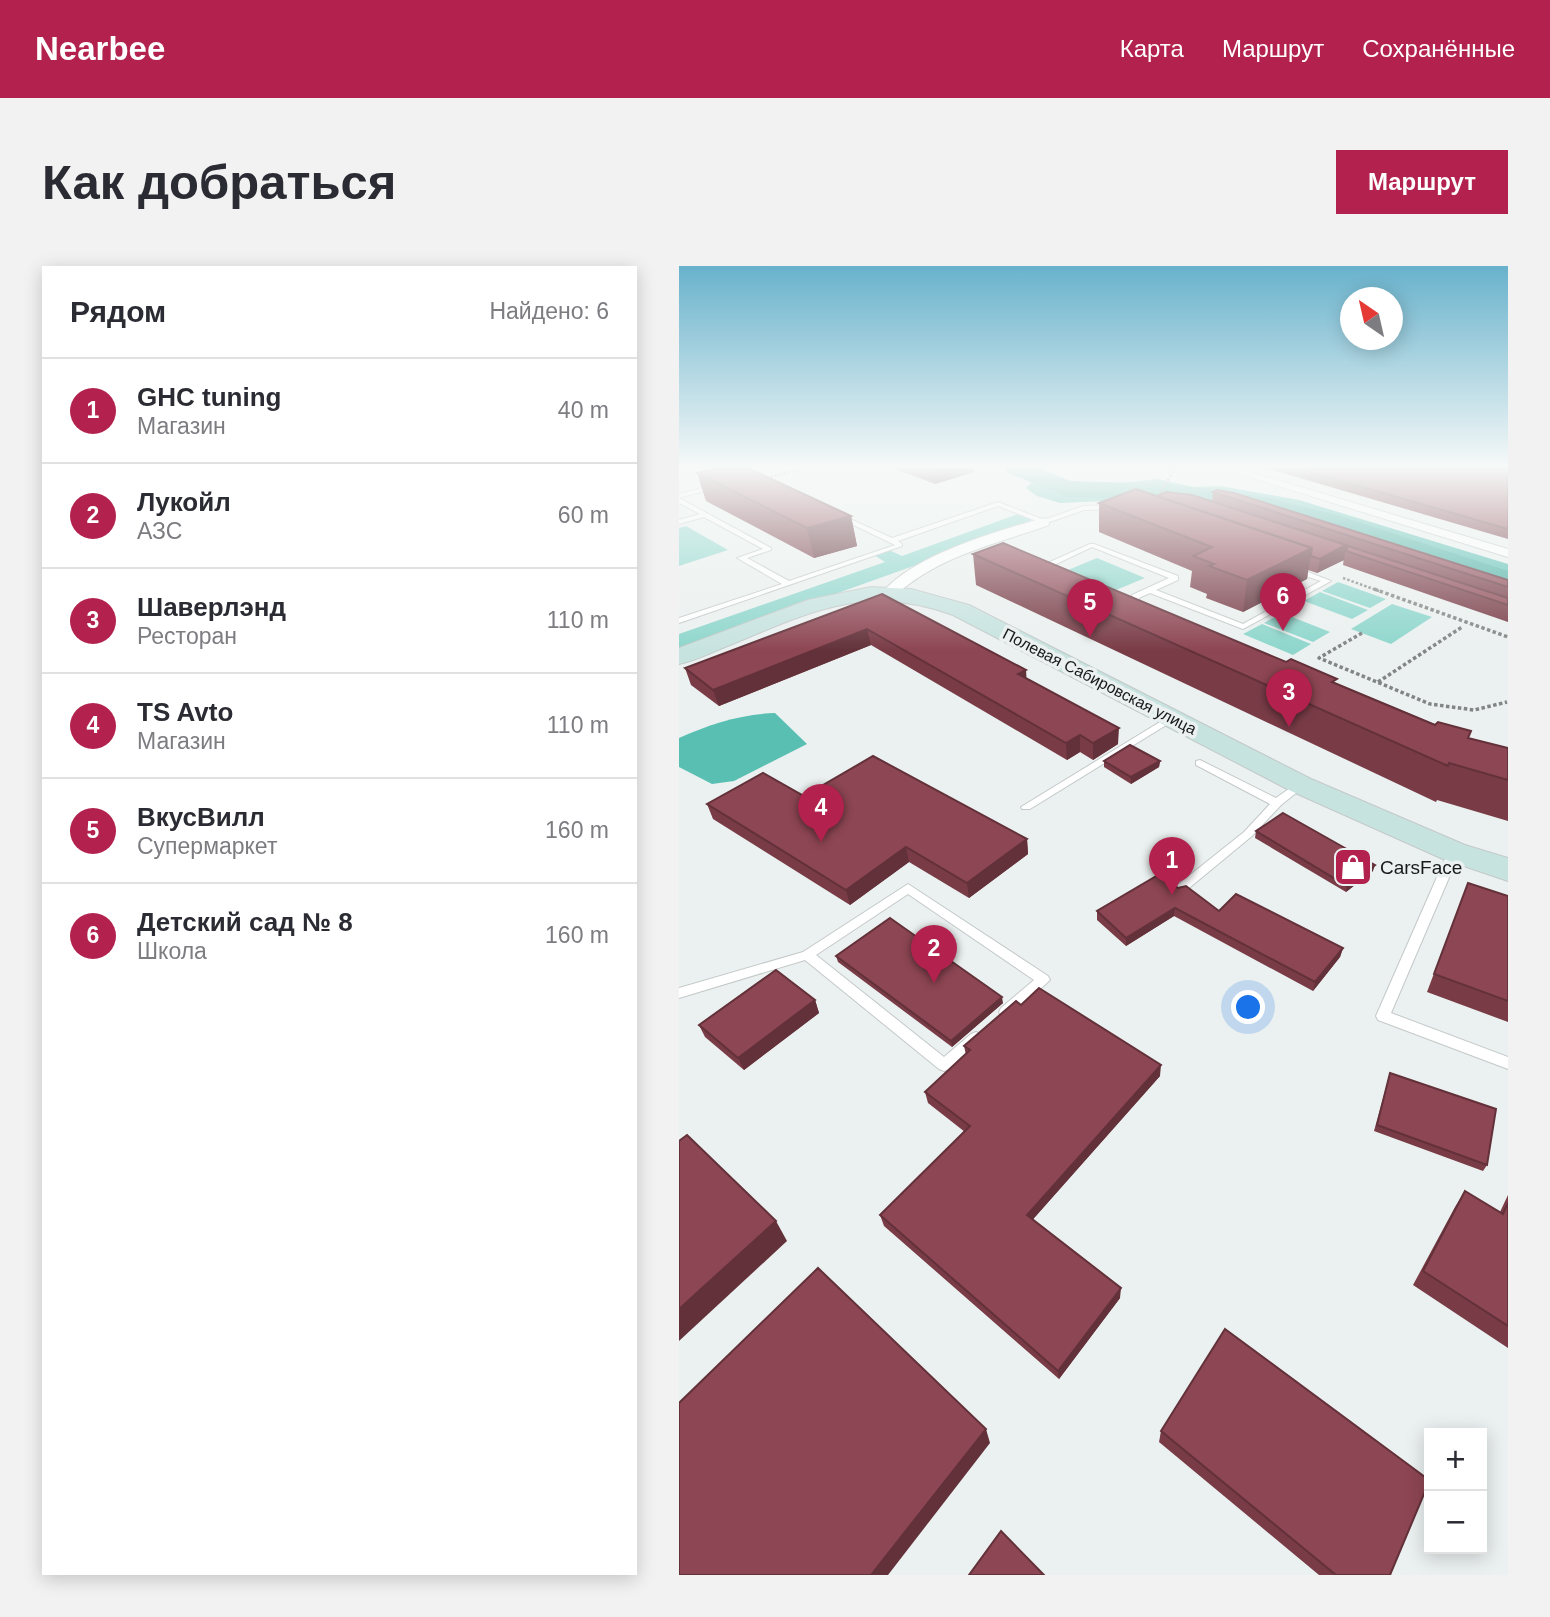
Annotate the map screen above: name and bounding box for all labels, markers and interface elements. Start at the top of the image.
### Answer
text: Nearbee [35,30,165,67]
text: Карта [1120,35,1184,62]
text: Маршрут [1222,35,1324,62]
text: Сохранённые [1362,35,1515,62]
button: Маршрут [1336,150,1508,214]
text: Как добраться [42,155,396,209]
north arrow [1340,287,1403,350]
text: Рядом [70,295,166,328]
text: Найдено: 6 [489,298,609,324]
text: GHC tuning [137,382,281,412]
text: 1 [87,397,99,423]
text: 40 m [558,397,609,423]
text: Магазин [137,413,226,439]
text: Лукойл [137,487,231,517]
text: 2 [87,502,99,528]
text: 60 m [558,502,609,528]
text: АЗС [137,518,182,544]
pin: 6 [1260,573,1306,631]
pin: 5 [1067,579,1113,637]
text: Шаверлэнд [137,592,286,622]
text: 3 [87,607,99,633]
text: 110 m [547,607,609,633]
text: Ресторан [137,623,237,649]
street label: Полевая Сабировская улица [1000,625,1199,738]
pin: 3 [1266,669,1312,727]
text: TS Avto [137,697,233,727]
text: 4 [87,712,99,738]
text: 110 m [547,712,609,738]
text: Магазин [137,728,226,754]
pin: 4 [798,784,844,842]
text: ВкусВилл [137,802,265,832]
text: 5 [87,817,99,843]
text: 160 m [545,817,609,843]
text: Супермаркет [137,833,277,859]
pin: 1 [1149,837,1195,895]
shop icon: CarsFace [1332,846,1374,888]
place label: CarsFace [1380,857,1462,878]
text: Детский сад № 8 [137,907,353,937]
text: 6 [87,922,99,948]
text: 160 m [545,922,609,948]
pin: 2 [911,925,957,983]
text: Школа [137,938,207,964]
your location [1231,990,1265,1024]
map controls [1424,1428,1487,1554]
button: + [1424,1428,1487,1491]
button: − [1424,1491,1487,1554]

